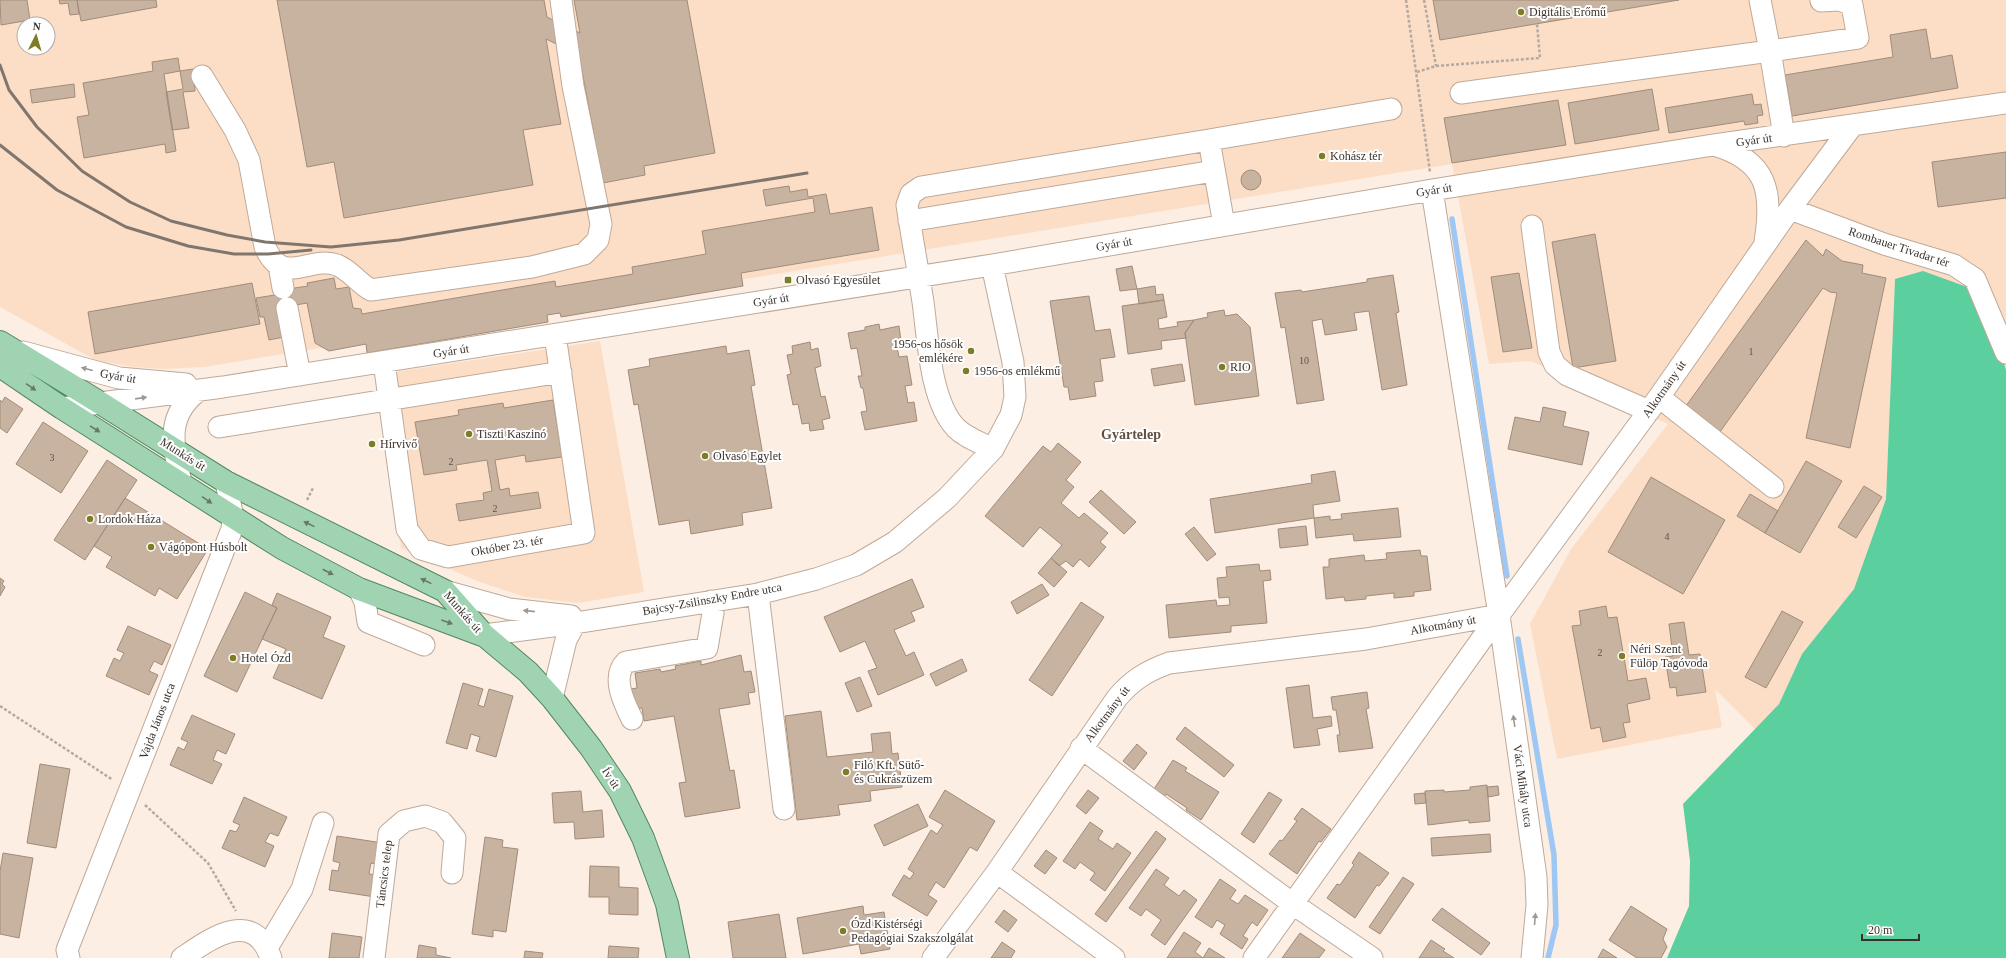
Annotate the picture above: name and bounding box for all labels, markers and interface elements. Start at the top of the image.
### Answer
place label: Digitális Erőmű [1529,5,1606,19]
marker: Digitális Erőmű [1516,7,1526,17]
north arrow [16,16,56,56]
text: N [32,20,41,32]
street label: Gyár út [1735,130,1774,149]
place label: Kohász tér [1330,149,1382,163]
marker: Kohász tér [1317,151,1327,161]
street label: Gyár út [1415,180,1454,200]
street label: Rombauer Tivadar tér [1847,224,1951,270]
street label: Gyár út [1095,234,1134,254]
place label: Olvasó Egyesület [796,273,881,287]
marker: Olvasó Egyesület [783,275,793,285]
street label: Gyár út [752,290,791,310]
place label: 1956-os hősök emlékére [893,337,963,365]
street label: Gyár út [432,341,471,361]
marker: 1956-os hősök emlékére [966,346,976,356]
house number: 1 [1749,346,1754,357]
house number: 10 [1299,355,1309,366]
street label: Alkotmány út [1639,357,1689,420]
place label: RIO [1230,360,1251,374]
marker: RIO [1217,362,1227,372]
place label: 1956-os emlékmű [974,364,1060,378]
one-way arrow [81,366,94,372]
street label: Gyár út [99,366,138,386]
marker: 1956-os emlékmű [961,366,971,376]
one-way arrow [26,383,36,391]
one-way arrow [135,395,147,402]
one-way arrow [89,425,101,432]
place label: Tiszti Kaszinó [477,427,546,441]
district label: Gyártelep [1101,427,1161,442]
marker: Tiszti Kaszinó [464,429,474,439]
street label: Munkás út [158,435,209,474]
place label: Hírvivő [380,437,417,451]
marker: Hírvivő [367,439,377,449]
place label: Olvasó Egylet [713,449,782,463]
marker: Olvasó Egylet [700,451,710,461]
house number: 3 [50,452,55,463]
house number: 2 [449,456,454,467]
one-way arrow [202,496,212,504]
house number: 2 [493,503,498,514]
place label: Lordok Háza [98,512,162,526]
marker: Lordok Háza [85,514,95,524]
one-way arrow [303,520,315,527]
house number: 4 [1665,531,1670,542]
street label: Október 23. tér [470,533,544,559]
place label: Vágópont Húsbolt [159,540,248,554]
marker: Vágópont Húsbolt [146,542,156,552]
one-way arrow [322,569,333,575]
one-way arrow [420,578,431,584]
street label: Bajcsy-Zsilinszky Endre utca [641,580,783,618]
street label: Munkás út [441,588,485,636]
one-way arrow [523,608,535,614]
street label: Alkotmány út [1409,612,1478,638]
one-way arrow [442,620,454,626]
place label: Néri Szent Fülöp Tagóvoda [1630,642,1709,670]
house number: 2 [1598,647,1603,658]
place label: Hotel Ózd [241,651,291,665]
marker: Néri Szent Fülöp Tagóvoda [1617,651,1627,661]
marker: Hotel Ózd [228,653,238,663]
street label: Vajda János utca [136,681,178,761]
street label: Alkotmány út [1081,683,1133,745]
one-way arrow [1511,715,1517,727]
street label: Váci Mihály utca [1510,744,1536,829]
place label: Filó Kft. Sütő- és Cukrászüzem [854,758,933,786]
street label: Ív út [599,765,623,792]
marker: Filó Kft. Sütő- és Cukrászüzem [841,767,851,777]
street label: Táncsics telep [373,839,395,909]
one-way arrow [1532,913,1539,925]
scale bar [1862,916,1919,942]
place label: Ózd Kistérségi Pedagógiai Szakszolgálat [851,917,974,945]
text: 20 m [1868,923,1893,937]
marker: Ózd Kistérségi Pedagógiai Szakszolgálat [838,926,848,936]

